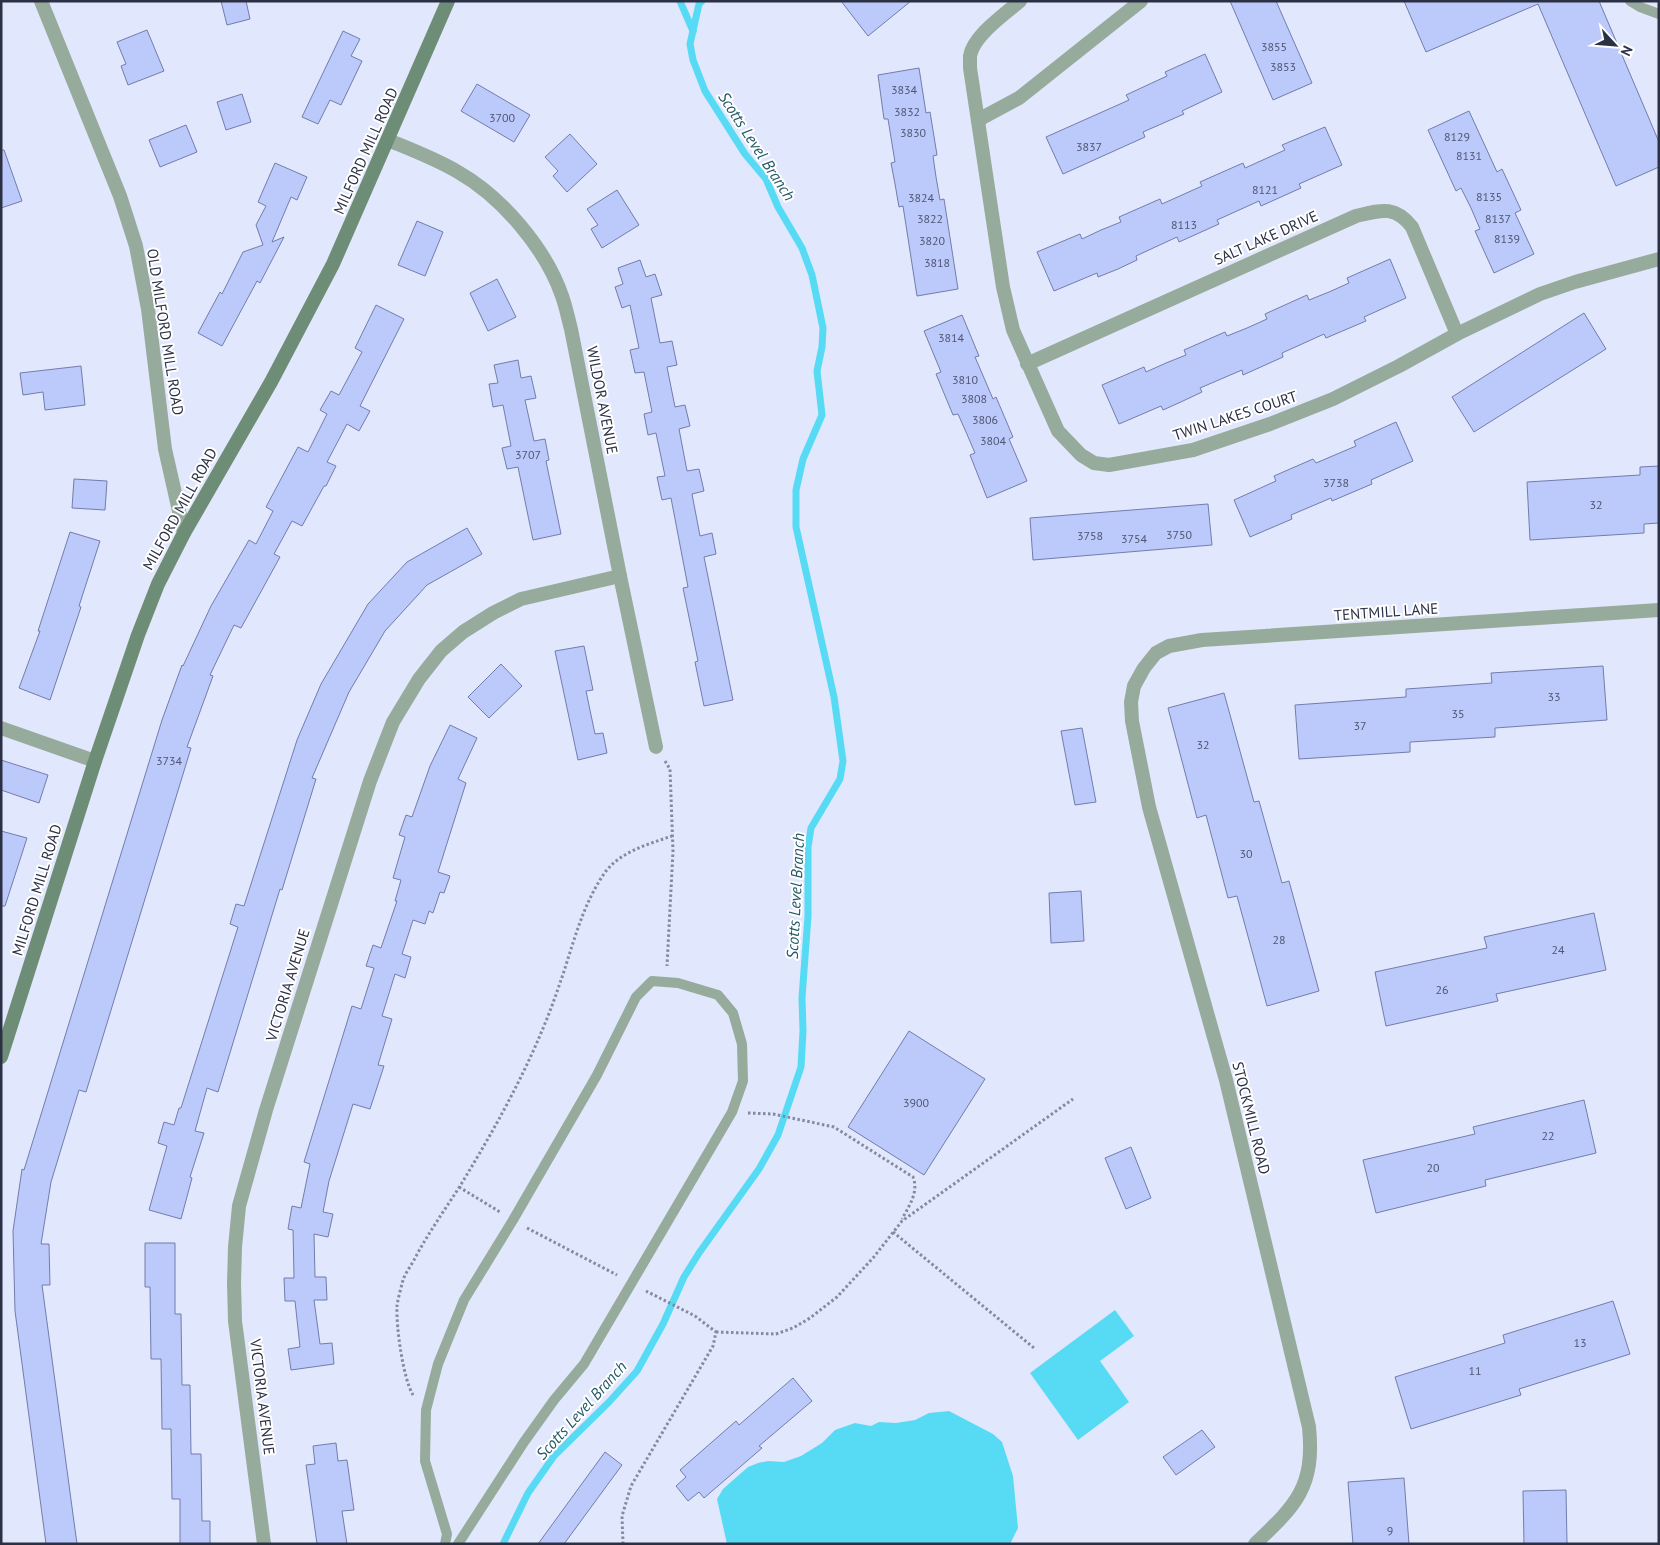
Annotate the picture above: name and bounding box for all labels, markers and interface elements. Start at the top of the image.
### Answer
north arrow [1590,20,1640,70]
house number: 3855 [1261,39,1287,54]
text: N [1617,43,1637,59]
house number: 3853 [1270,59,1296,74]
house number: 3834 [891,82,918,97]
street label: MILFORD MILL ROAD [329,85,402,217]
water label: Scotts Level Branch [714,88,800,204]
house number: 3832 [894,104,920,119]
house number: 3700 [489,110,516,125]
house number: 3830 [900,125,927,140]
house number: 8129 [1444,129,1470,144]
house number: 3837 [1076,139,1102,154]
house number: 8131 [1456,148,1482,163]
house number: 8121 [1252,182,1278,197]
house number: 8135 [1476,189,1502,204]
house number: 3824 [908,190,935,205]
street label: SALT LAKE DRIVE [1211,206,1321,269]
house number: 3822 [917,211,943,226]
house number: 8137 [1485,211,1511,226]
house number: 8113 [1171,217,1197,232]
house number: 8139 [1494,231,1520,246]
house number: 3820 [919,233,946,248]
street label: OLD MILFORD MILL ROAD [143,247,188,417]
house number: 3818 [924,255,950,270]
house number: 3814 [938,330,965,345]
street label: WILDOR AVENUE [583,344,622,456]
house number: 3810 [952,372,979,387]
street label: TWIN LAKES COURT [1170,386,1300,445]
house number: 3808 [961,391,987,406]
house number: 3806 [972,412,998,427]
house number: 3804 [980,433,1007,448]
street label: MILFORD MILL ROAD [138,444,221,573]
house number: 3707 [515,447,541,462]
house number: 3738 [1323,475,1349,490]
house number: 32 [1589,497,1603,512]
house number: 3750 [1166,527,1193,542]
house number: 3758 [1077,528,1103,543]
house number: 3754 [1121,531,1148,546]
street label: TENTMILL LANE [1333,598,1439,625]
house number: 33 [1547,689,1561,704]
house number: 35 [1451,706,1465,721]
house number: 37 [1353,718,1367,733]
house number: 32 [1196,737,1210,752]
house number: 3734 [156,753,183,768]
street label: MILFORD MILL ROAD [7,822,66,958]
water label: Scotts Level Branch [782,833,808,959]
house number: 30 [1239,846,1253,861]
street label: VICTORIA AVENUE [261,926,314,1044]
house number: 28 [1272,932,1286,947]
house number: 24 [1551,942,1565,957]
house number: 26 [1435,982,1449,997]
street label: STOCKMILL ROAD [1228,1060,1275,1176]
house number: 3900 [903,1095,930,1110]
house number: 22 [1541,1128,1555,1143]
house number: 20 [1426,1160,1440,1175]
house number: 13 [1573,1335,1587,1350]
street label: VICTORIA AVENUE [246,1337,279,1456]
water label: Scotts Level Branch [531,1356,631,1464]
house number: 11 [1468,1363,1482,1378]
house number: 9 [1387,1523,1393,1538]

